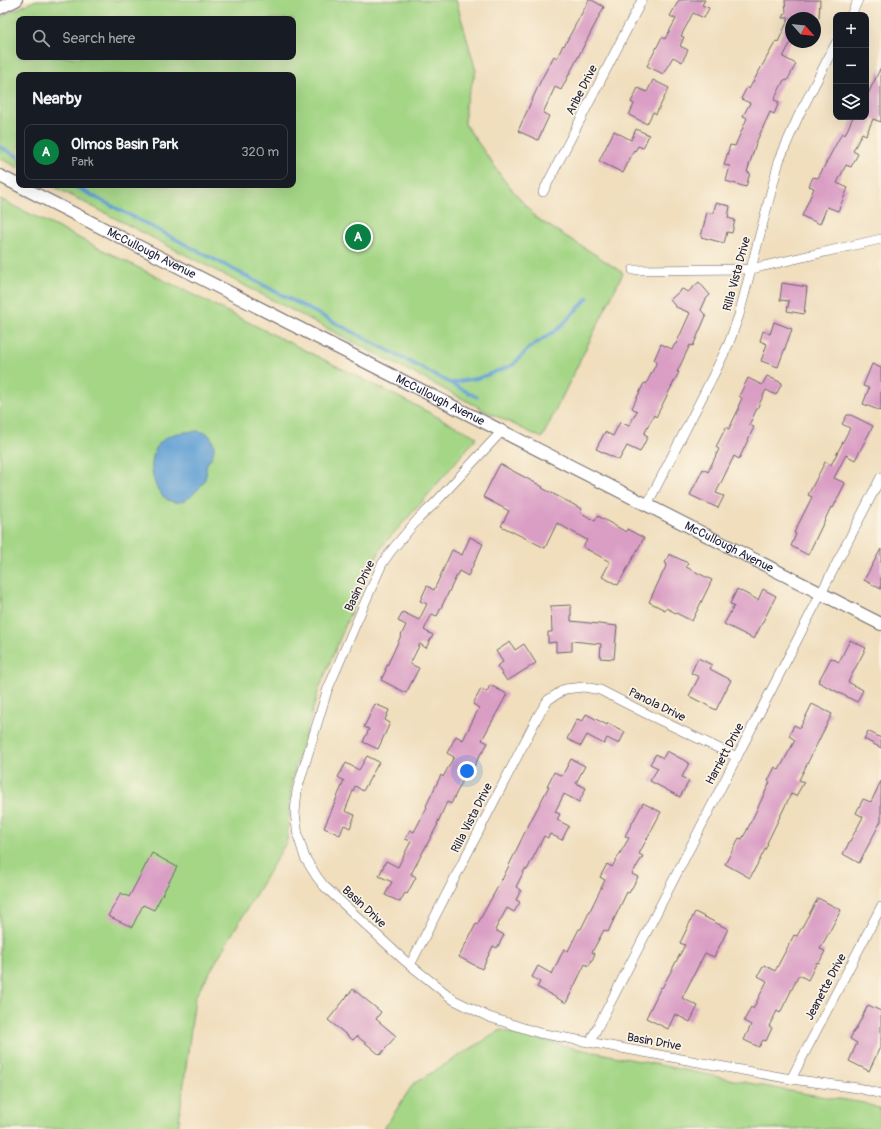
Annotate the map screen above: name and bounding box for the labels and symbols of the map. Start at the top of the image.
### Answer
north arrow [785,12,821,48]
street label: Aribe Drive [563,62,601,118]
pin: A [345,222,371,252]
street label: McCullough Avenue [105,224,199,282]
street label: Rilla Vista Drive [720,235,754,313]
street label: McCullough Avenue [393,371,487,429]
street label: McCullough Avenue [682,518,776,576]
street label: Basin Drive [342,558,378,614]
street label: Panola Drive [626,685,688,725]
street label: Harriett Drive [702,721,748,787]
your location [457,761,477,781]
street label: Rilla Vista Drive [448,781,496,855]
street label: Basin Drive [339,883,389,931]
street label: Jeanette Drive [802,951,850,1023]
street label: Basin Drive [626,1030,682,1054]

